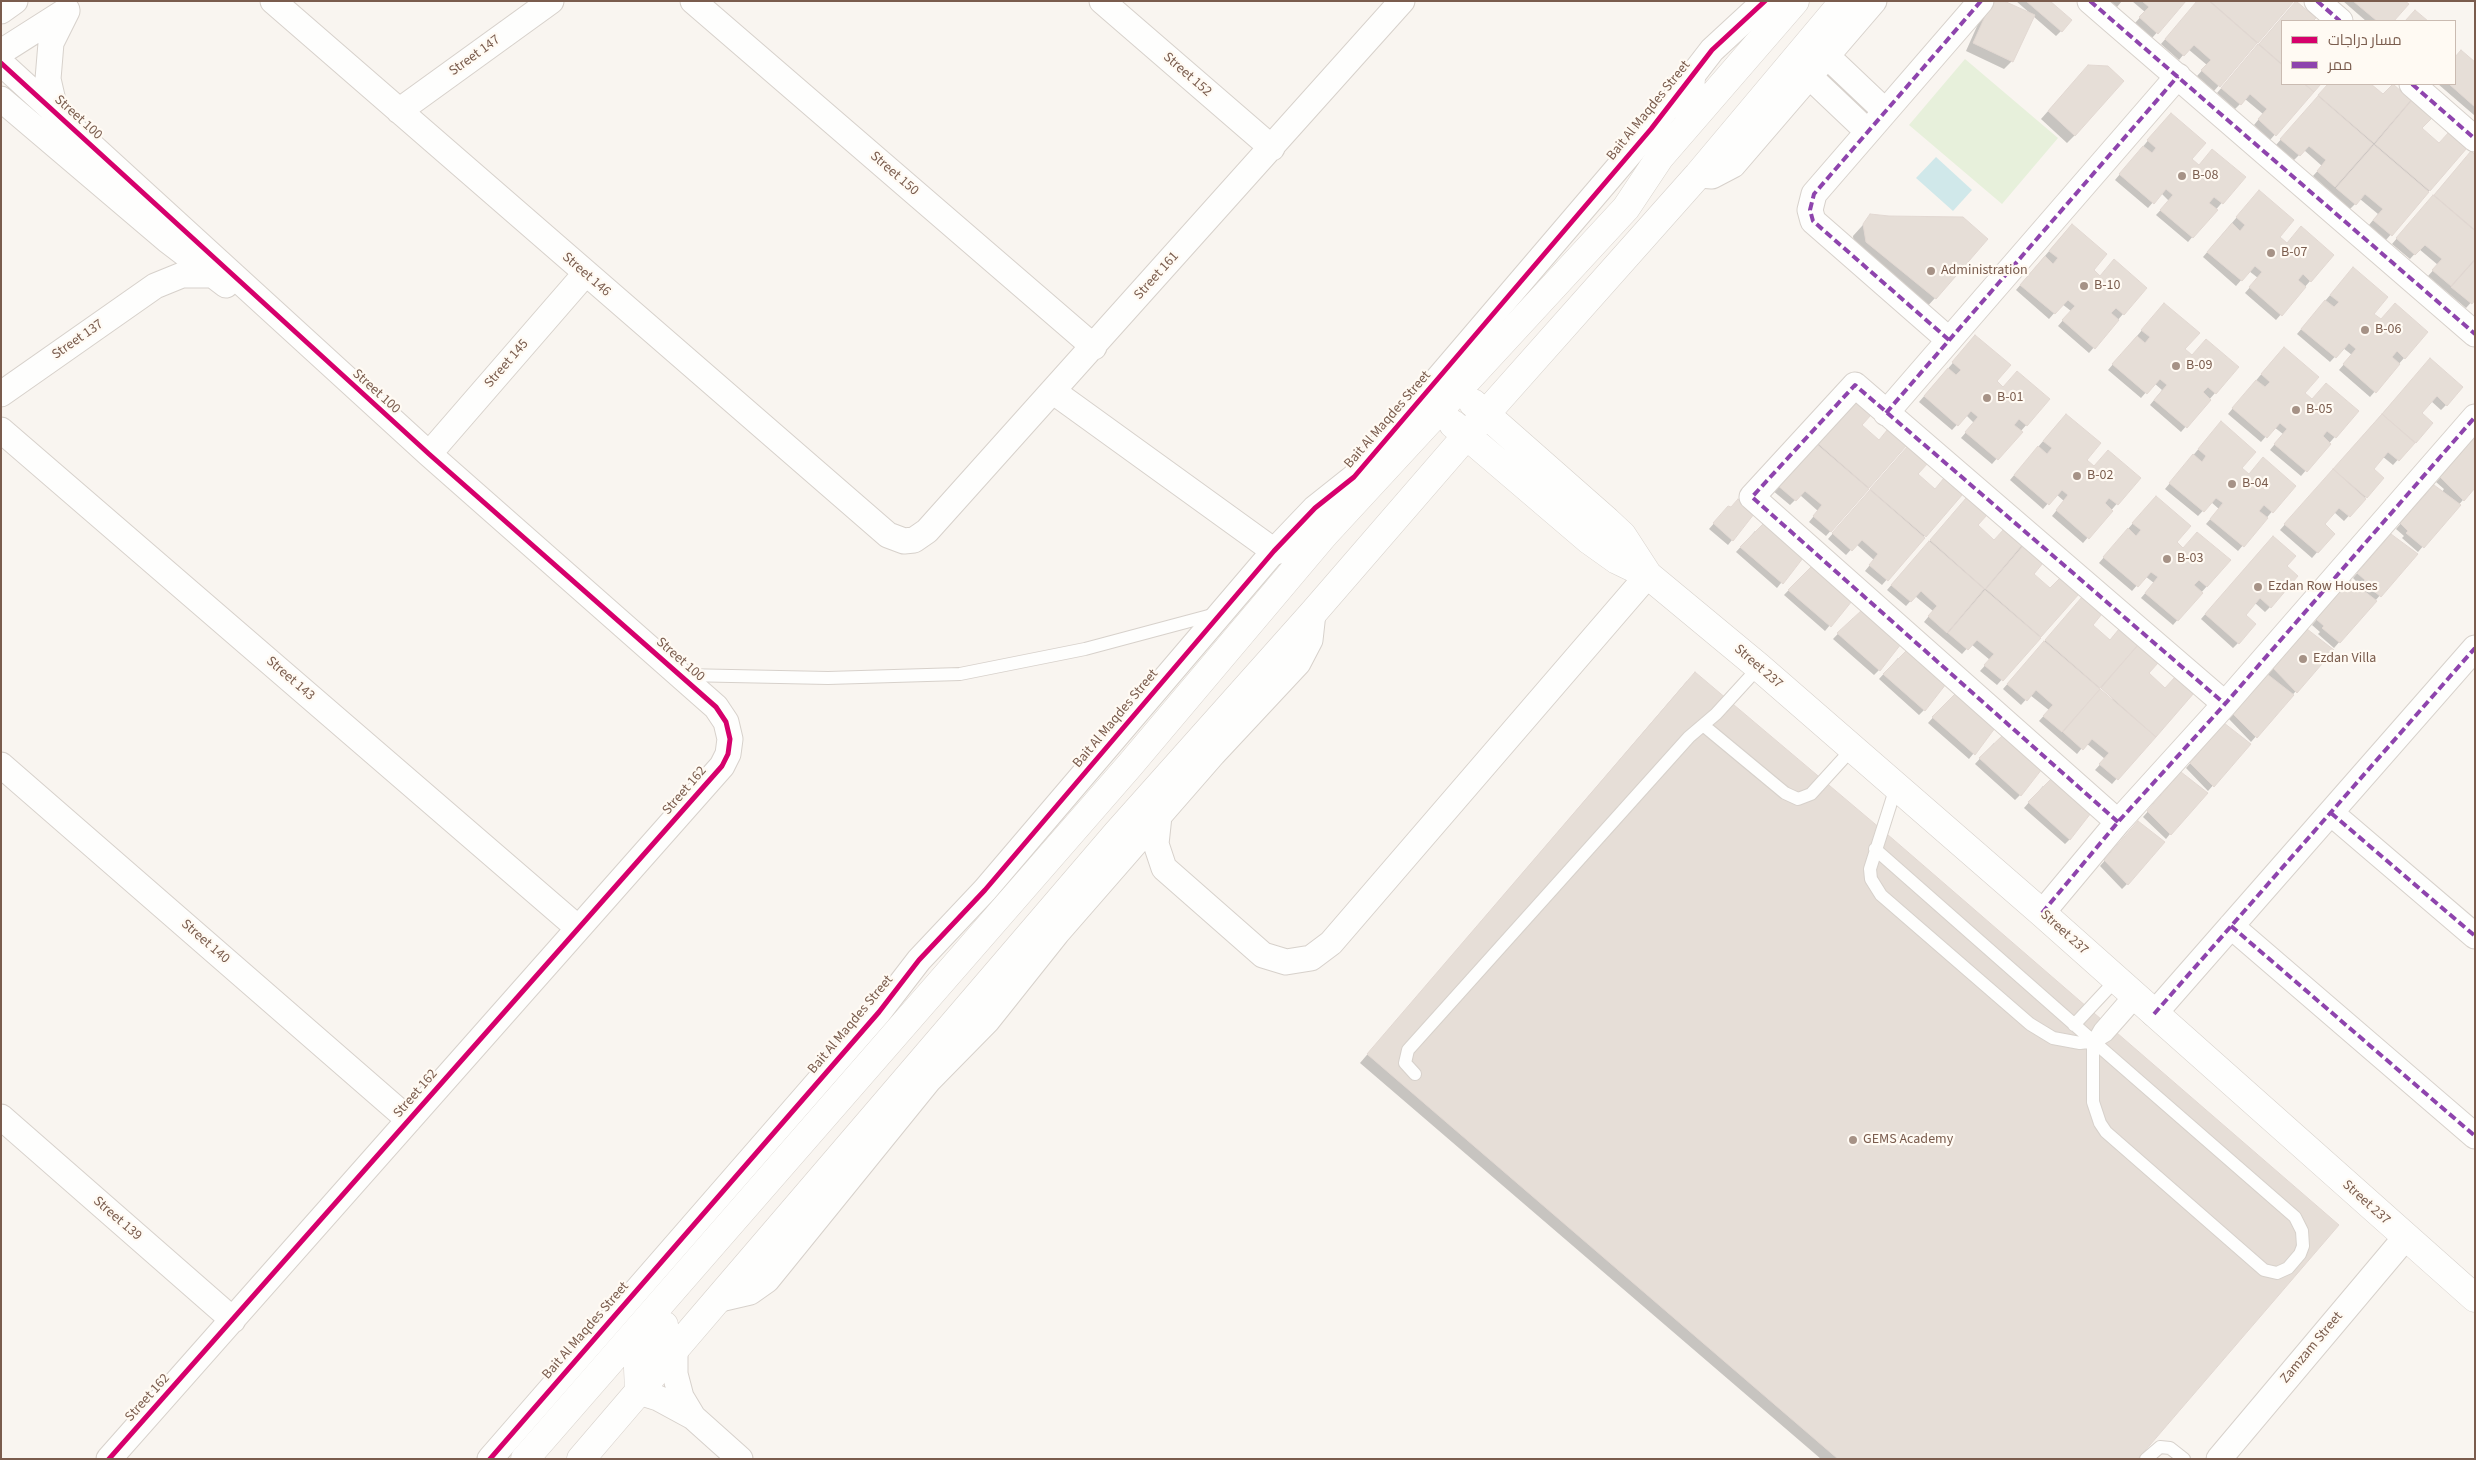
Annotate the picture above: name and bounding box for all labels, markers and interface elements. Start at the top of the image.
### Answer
legend [2281,20,2456,85]
text: مسار دراجات [2328,30,2402,51]
street label: Street 147 [446,32,504,80]
street label: Street 152 [1159,49,1215,101]
text: ممر [2328,55,2352,76]
street label: Bait Al Maqdes Street [1604,58,1694,164]
street label: Street 100 [51,92,105,144]
street label: Street 150 [866,148,922,200]
place label: B-08 [2192,168,2219,184]
marker: B-08 [2176,170,2188,182]
place label: B-07 [2281,245,2308,261]
marker: B-07 [2265,247,2277,259]
street label: Street 146 [558,249,614,301]
street label: Street 161 [1131,249,1183,303]
place label: Administration [1941,263,2028,279]
marker: Administration [1925,265,1937,277]
place label: B-10 [2094,278,2121,294]
marker: B-10 [2078,280,2090,292]
street label: Street 137 [49,316,107,364]
place label: B-06 [2375,322,2402,338]
marker: B-06 [2359,324,2371,336]
street label: Street 145 [481,336,533,392]
place label: B-09 [2186,358,2213,374]
marker: B-09 [2170,360,2182,372]
street label: Street 100 [349,366,403,418]
street label: Bait Al Maqdes Street [1341,368,1435,472]
place label: B-01 [1997,390,2024,406]
marker: B-01 [1981,392,1993,404]
place label: B-05 [2306,402,2333,418]
marker: B-05 [2290,404,2302,416]
place label: B-02 [2087,468,2114,484]
marker: B-02 [2071,470,2083,482]
place label: B-04 [2242,476,2269,492]
marker: B-04 [2226,478,2238,490]
place label: B-03 [2177,551,2204,567]
marker: B-03 [2161,553,2173,565]
place label: Ezdan Row Houses [2268,579,2378,595]
marker: Ezdan Row Houses [2252,581,2264,593]
street label: Street 100 [652,634,708,686]
street label: Street 237 [1730,641,1786,693]
place label: Ezdan Villa [2313,651,2376,667]
street label: Street 143 [262,653,318,705]
marker: Ezdan Villa [2297,653,2309,665]
street label: Bait Al Maqdes Street [1070,666,1162,772]
street label: Street 162 [659,763,711,819]
street label: Street 237 [2037,907,2091,959]
street label: Street 140 [177,916,233,968]
street label: Bait Al Maqdes Street [805,972,897,1078]
street label: Street 162 [390,1066,442,1122]
place label: GEMS Academy [1863,1132,1953,1148]
marker: GEMS Academy [1847,1134,1859,1146]
street label: Street 237 [2339,1177,2393,1229]
street label: Street 139 [89,1193,145,1245]
street label: Bait Al Maqdes Street [539,1279,633,1383]
street label: Zamzam Street [2277,1309,2347,1387]
street label: Street 162 [122,1371,174,1425]

